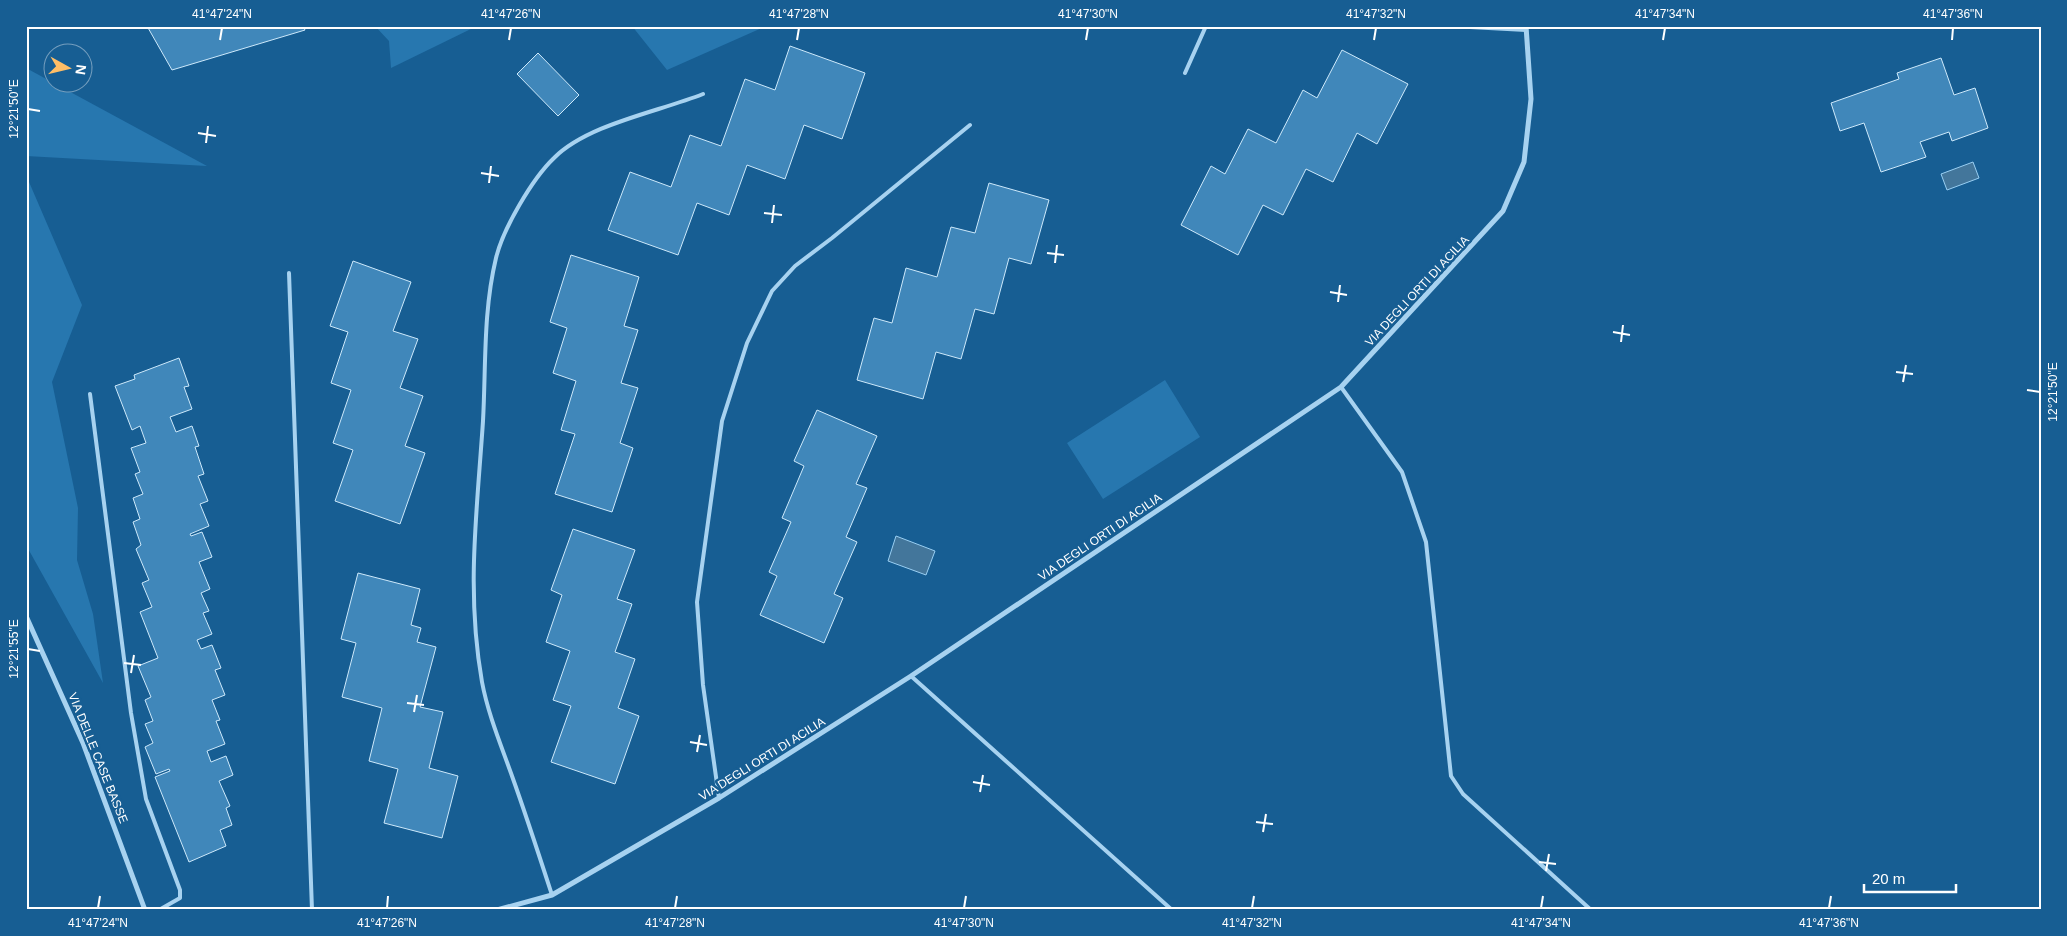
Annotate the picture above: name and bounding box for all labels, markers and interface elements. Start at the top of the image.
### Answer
text: 41°47'24"N [192,7,252,21]
text: 41°47'26"N [481,7,541,21]
text: 41°47'28"N [769,7,829,21]
text: 41°47'30"N [1058,7,1118,21]
text: 41°47'32"N [1346,7,1406,21]
text: 41°47'34"N [1635,7,1695,21]
text: 41°47'36"N [1923,7,1983,21]
north arrow [42,42,92,92]
text: N [72,64,90,76]
text: 12°21'50"E [7,79,21,139]
street label: VIA DEGLI ORTI DI ACILIA [1362,233,1472,349]
text: 12°21'50"E [2046,362,2060,422]
street label: VIA DEGLI ORTI DI ACILIA [1036,490,1164,584]
text: 12°21'55"E [7,619,21,679]
street label: VIA DELLE CASE BASSE [65,691,131,825]
street label: VIA DEGLI ORTI DI ACILIA [696,714,828,804]
scale bar [1864,861,1957,893]
text: 20 m [1872,870,1905,887]
text: 41°47'24"N [68,916,128,930]
text: 41°47'26"N [357,916,417,930]
text: 41°47'28"N [645,916,705,930]
text: 41°47'30"N [934,916,994,930]
text: 41°47'32"N [1222,916,1282,930]
text: 41°47'34"N [1511,916,1571,930]
text: 41°47'36"N [1799,916,1859,930]

